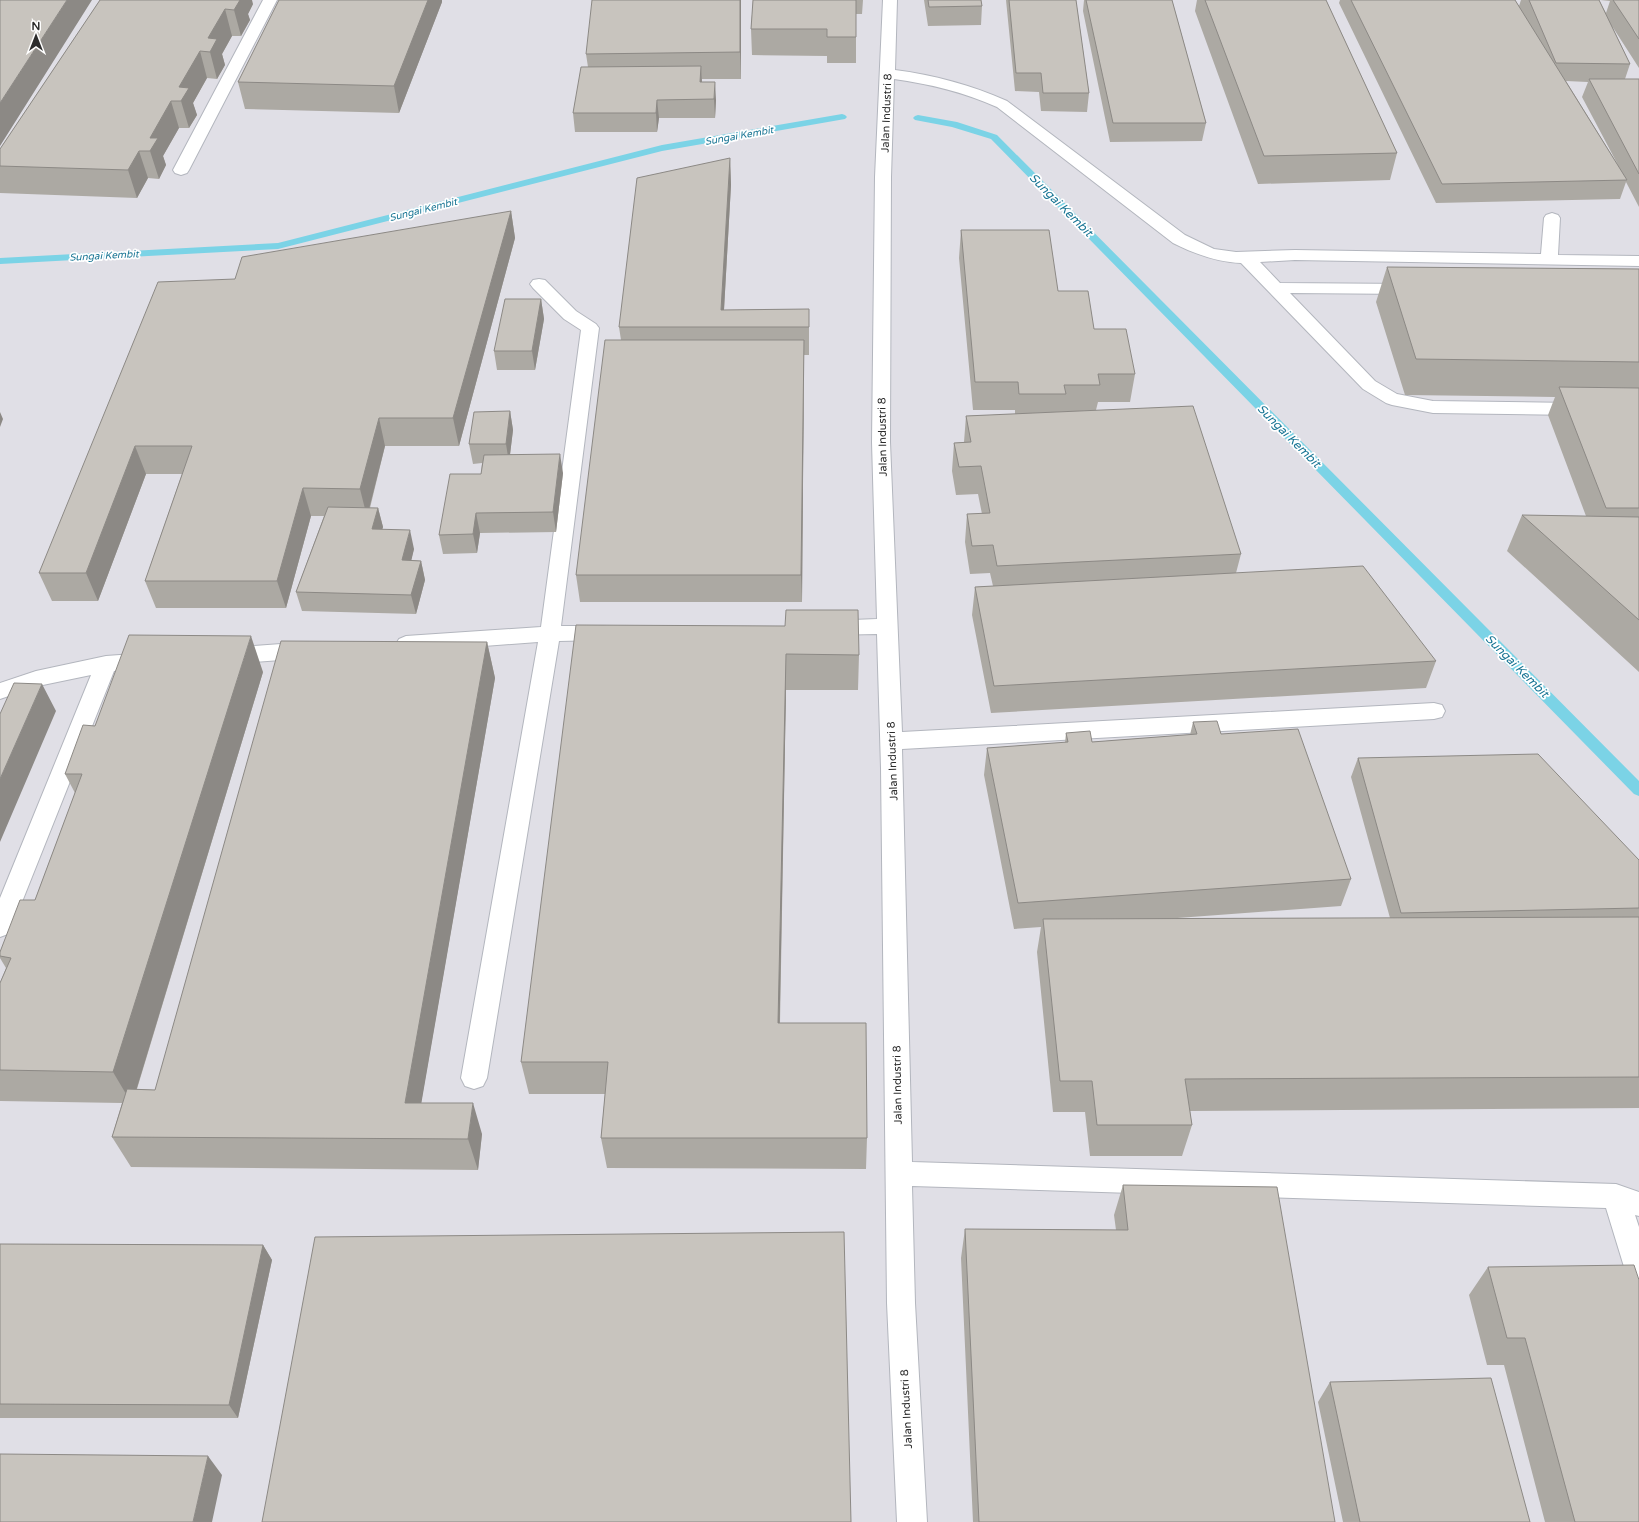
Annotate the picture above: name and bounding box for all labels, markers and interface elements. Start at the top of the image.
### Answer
north arrow [16,16,56,56]
text: N [32,20,40,33]
street label: Jalan Industri 8 [879,73,894,153]
water label: Sungai Kembit [704,124,776,148]
water label: Sungai Kembit [1027,171,1096,240]
water label: Sungai Kembit [388,195,460,224]
water label: Sungai Kembit [69,248,140,264]
street label: Jalan Industri 8 [875,397,890,477]
water label: Sungai Kembit [1255,402,1324,471]
water label: Sungai Kembit [1483,632,1552,701]
street label: Jalan Industri 8 [885,721,900,801]
street label: Jalan Industri 8 [890,1045,905,1125]
street label: Jalan Industri 8 [898,1369,915,1449]

